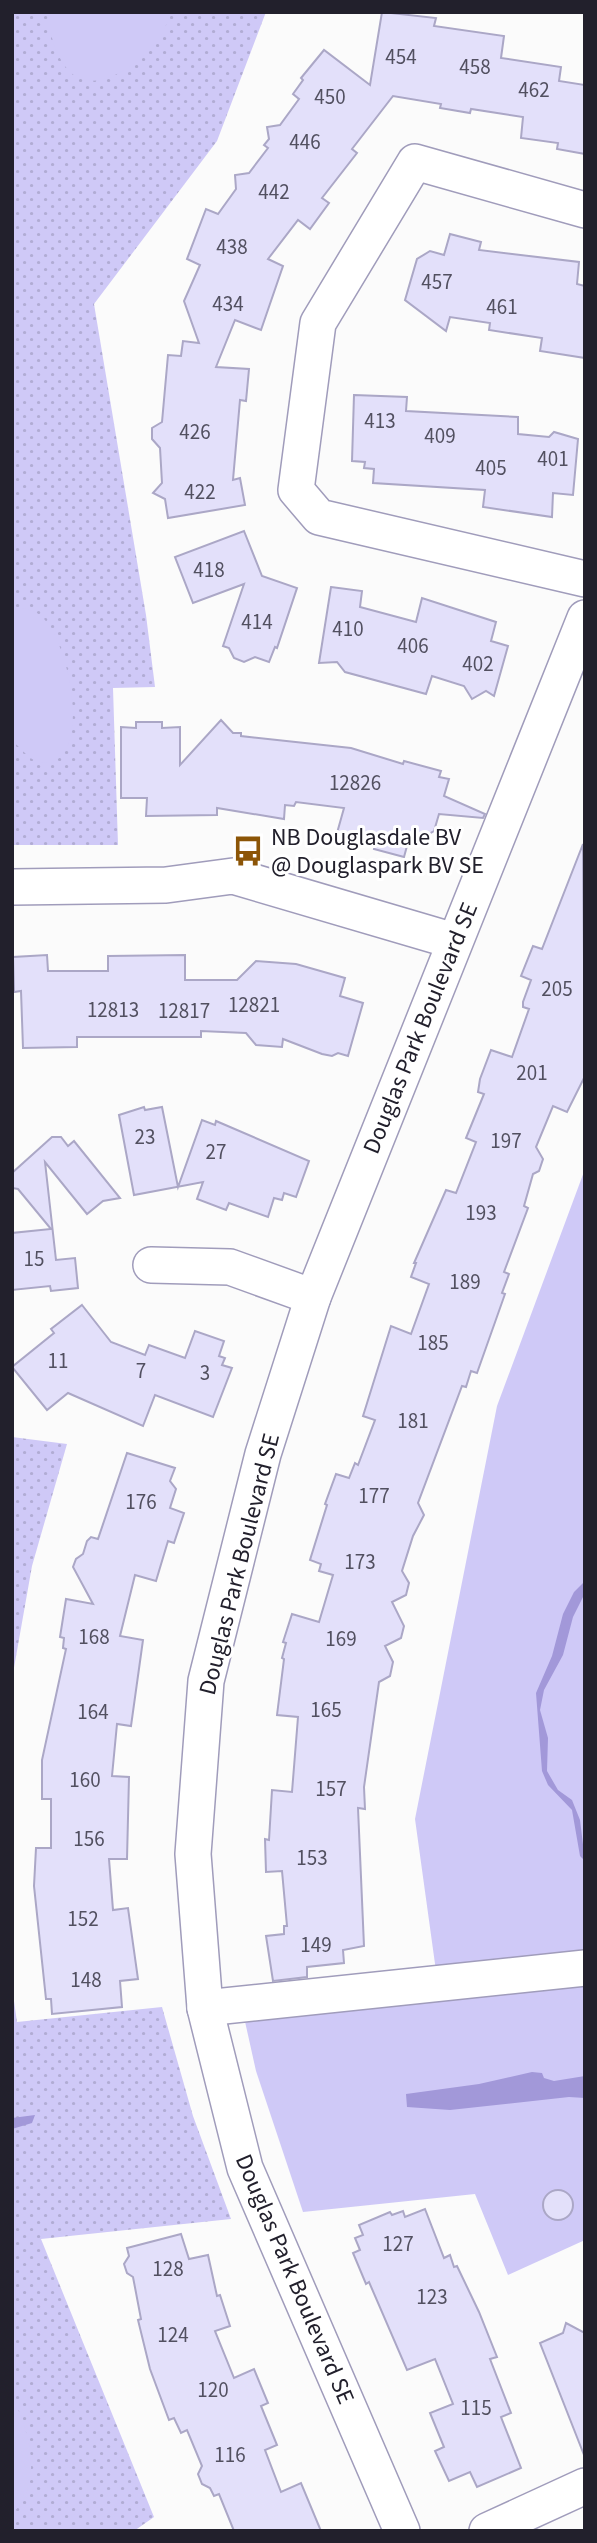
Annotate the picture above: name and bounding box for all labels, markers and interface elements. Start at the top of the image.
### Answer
house number: 454 [385,42,417,72]
house number: 458 [459,52,491,82]
house number: 462 [518,75,550,105]
house number: 450 [314,82,346,112]
house number: 446 [289,127,321,157]
house number: 442 [258,177,290,207]
house number: 438 [216,232,248,262]
house number: 457 [421,267,453,297]
house number: 434 [212,289,244,319]
house number: 461 [486,292,518,322]
house number: 413 [364,406,396,436]
house number: 426 [179,417,211,447]
house number: 409 [424,421,456,451]
house number: 401 [537,444,569,474]
house number: 405 [475,453,507,483]
house number: 422 [184,477,216,507]
house number: 418 [193,555,225,585]
house number: 414 [241,607,273,637]
house number: 410 [332,614,364,644]
house number: 406 [397,631,429,661]
house number: 402 [462,649,494,679]
house number: 12826 [329,768,381,798]
place label: NB Douglasdale BV @ Douglaspark BV SE [271,820,484,883]
bus stop icon: NB Douglasdale BV @ Douglaspark BV SE [231,834,265,868]
street label: Douglas Park Boulevard SE [354,897,487,1159]
house number: 205 [541,974,573,1004]
house number: 12821 [228,990,280,1020]
house number: 12813 [87,995,139,1025]
house number: 12817 [158,996,210,1026]
house number: 201 [516,1058,548,1088]
house number: 23 [135,1122,155,1152]
house number: 197 [490,1126,522,1156]
house number: 27 [206,1137,226,1167]
house number: 193 [465,1198,497,1228]
house number: 15 [24,1244,44,1274]
house number: 189 [449,1267,481,1297]
house number: 185 [417,1328,449,1358]
house number: 11 [48,1346,68,1376]
house number: 7 [136,1356,146,1386]
house number: 3 [200,1358,210,1388]
house number: 181 [397,1406,429,1436]
street label: Douglas Park Boulevard SE [190,1430,289,1699]
house number: 177 [358,1481,390,1511]
house number: 176 [125,1487,157,1517]
house number: 173 [344,1547,376,1577]
house number: 168 [78,1622,110,1652]
house number: 169 [325,1624,357,1654]
house number: 165 [310,1695,342,1725]
house number: 164 [77,1697,109,1727]
house number: 160 [69,1765,101,1795]
house number: 157 [315,1774,347,1804]
house number: 156 [73,1824,105,1854]
house number: 153 [296,1843,328,1873]
house number: 152 [67,1904,99,1934]
house number: 149 [300,1930,332,1960]
house number: 148 [70,1965,102,1995]
street label: Douglas Park Boulevard SE [226,2149,363,2410]
house number: 127 [382,2229,414,2259]
house number: 128 [152,2254,184,2284]
house number: 123 [416,2282,448,2312]
house number: 124 [157,2320,189,2350]
house number: 120 [197,2375,229,2405]
house number: 115 [460,2393,492,2423]
house number: 116 [214,2440,246,2470]

